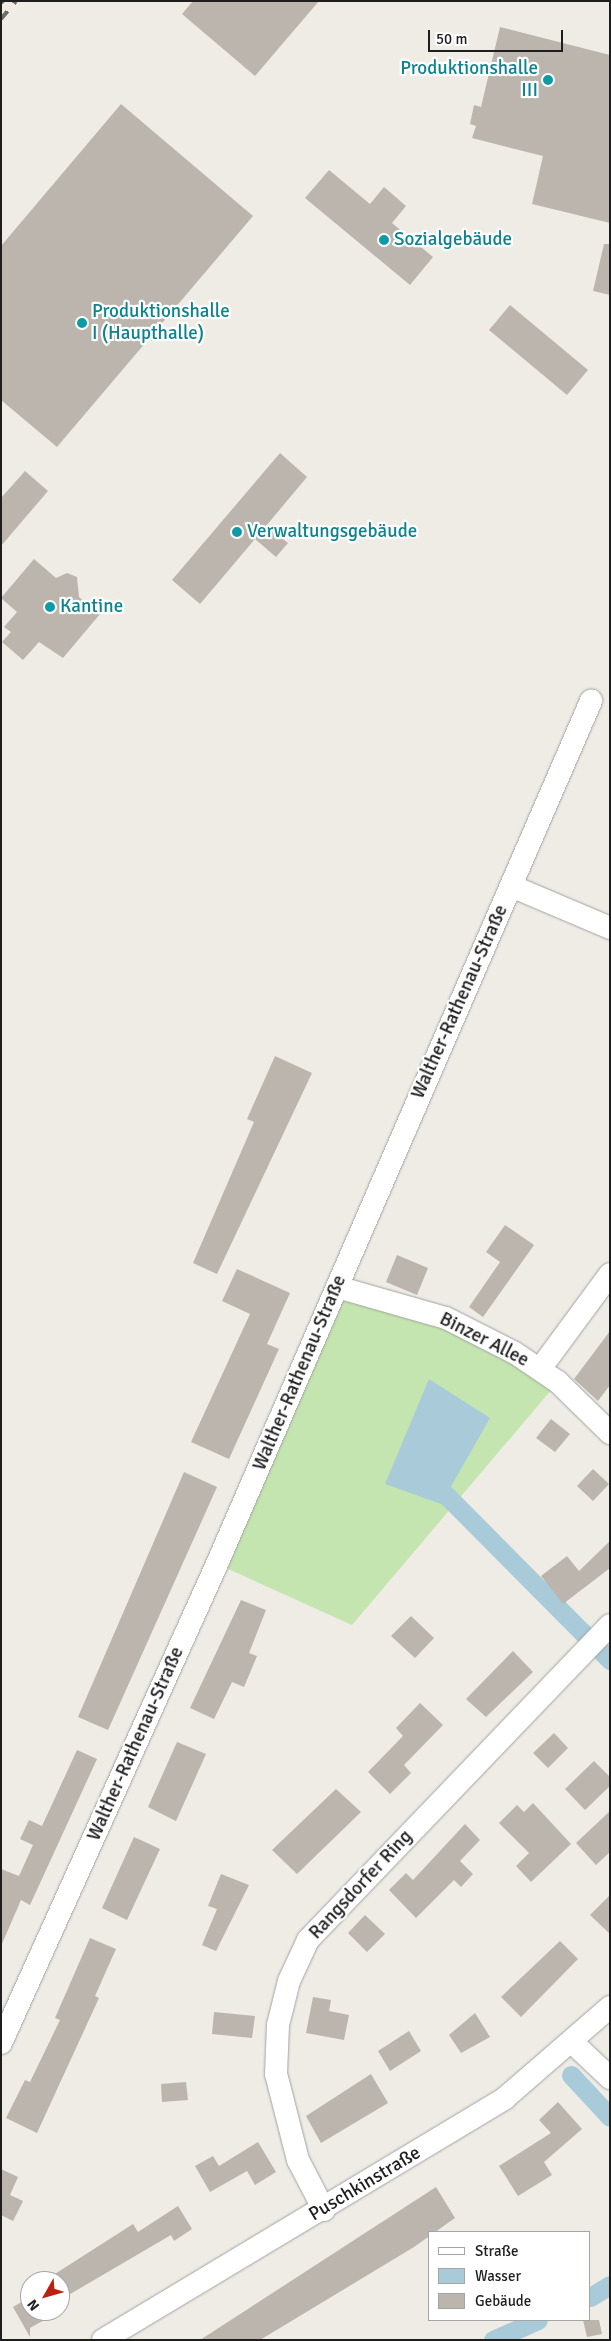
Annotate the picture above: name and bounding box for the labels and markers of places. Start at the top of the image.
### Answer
place label: Produktionshalle III [400,58,538,102]
marker: Produktionshalle III [542,74,554,86]
place label: Sozialgebäude [394,229,512,251]
marker: Sozialgebäude [378,234,390,246]
place label: Produktionshalle I (Haupthalle) [92,301,230,345]
marker: Produktionshalle I (Haupthalle) [76,317,88,329]
place label: Verwaltungsgebäude [247,521,417,543]
marker: Verwaltungsgebäude [231,526,243,538]
place label: Kantine [60,596,123,618]
marker: Kantine [44,601,56,613]

